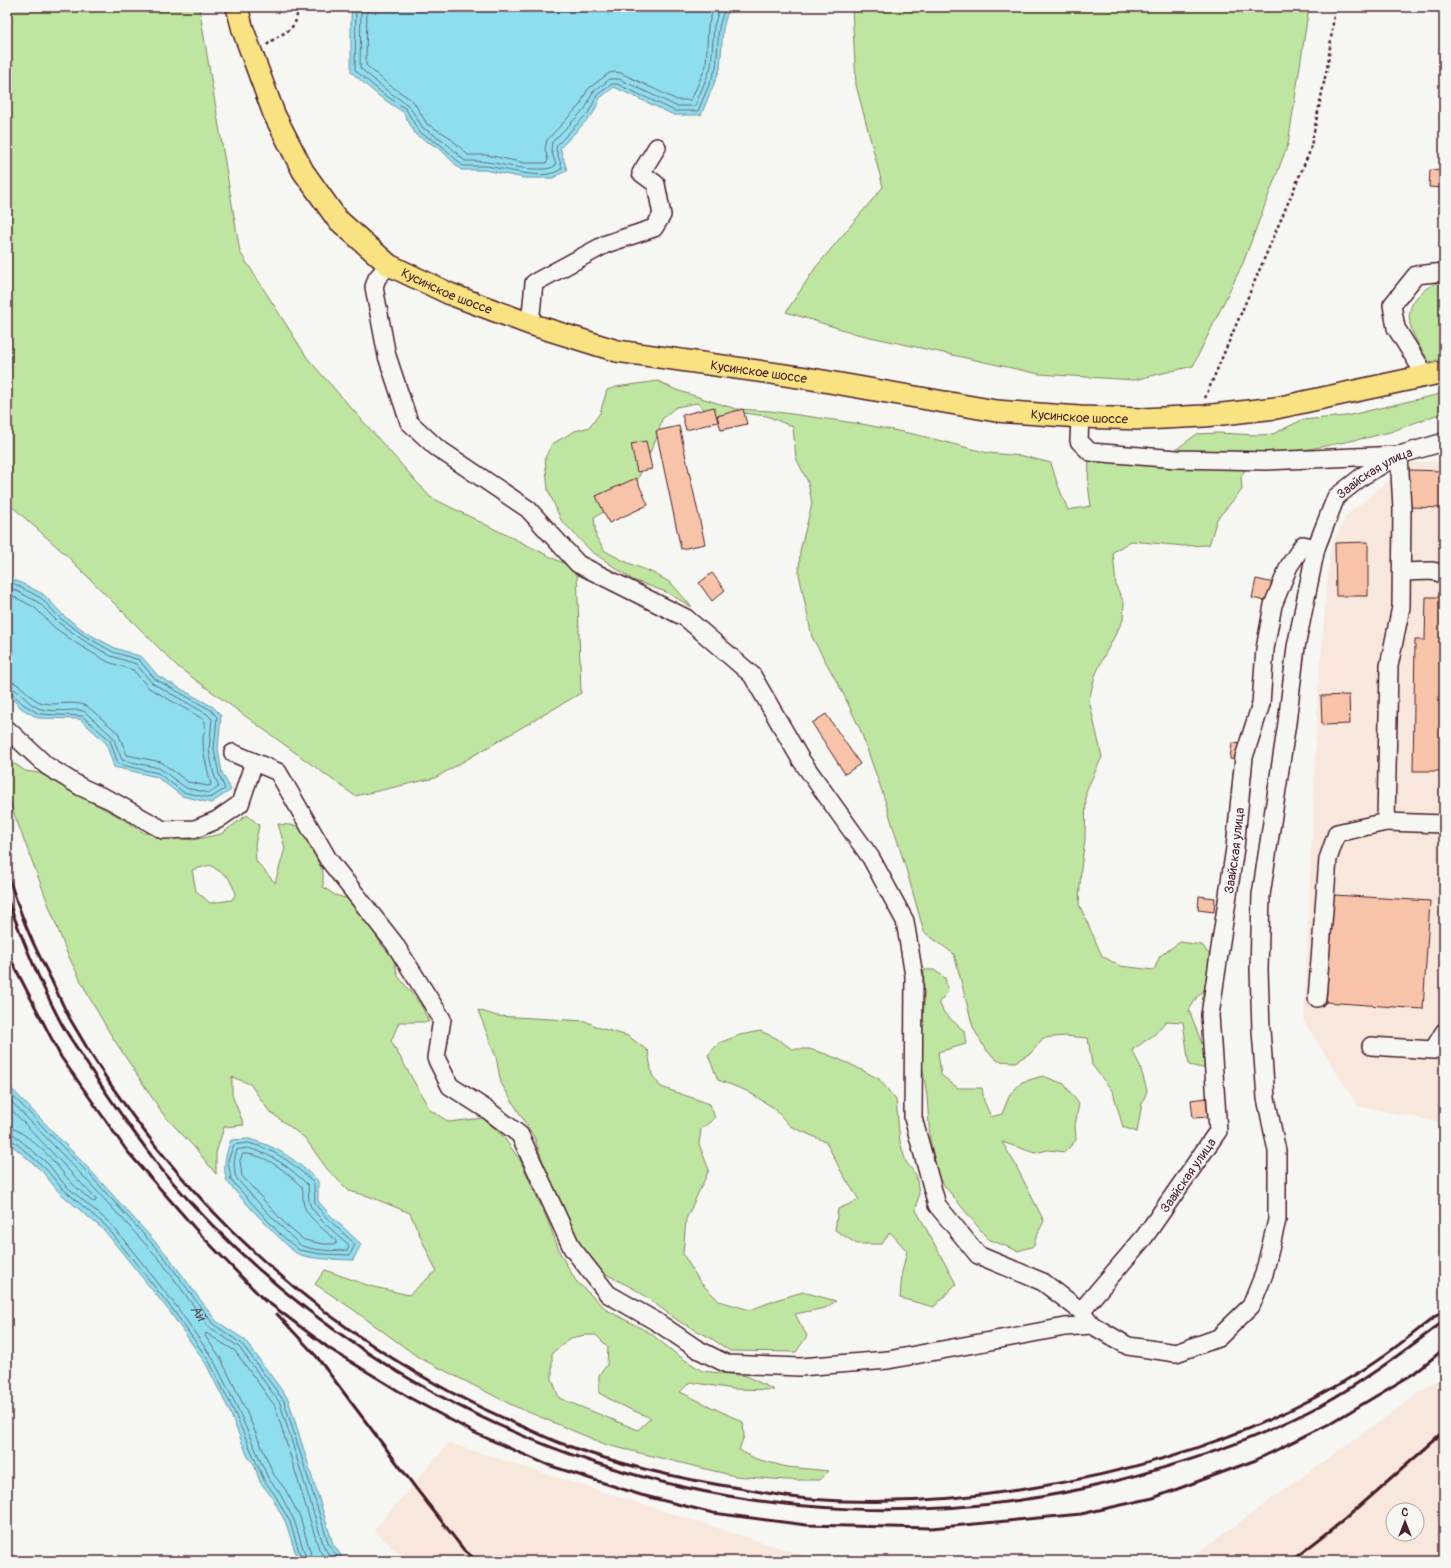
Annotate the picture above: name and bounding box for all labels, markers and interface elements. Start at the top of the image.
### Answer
street label: Кусинское шоссе [399,265,495,318]
street label: Кусинское шоссе [710,357,809,387]
street label: Кусинское шоссе [1030,407,1129,428]
street label: Заайская улица [1334,445,1414,503]
street label: Заайская улица [1221,807,1248,895]
street label: Заайская улица [1157,1135,1220,1216]
water label: Ай [187,1302,211,1325]
north arrow [1385,1502,1425,1542]
text: С [1402,1506,1409,1519]

